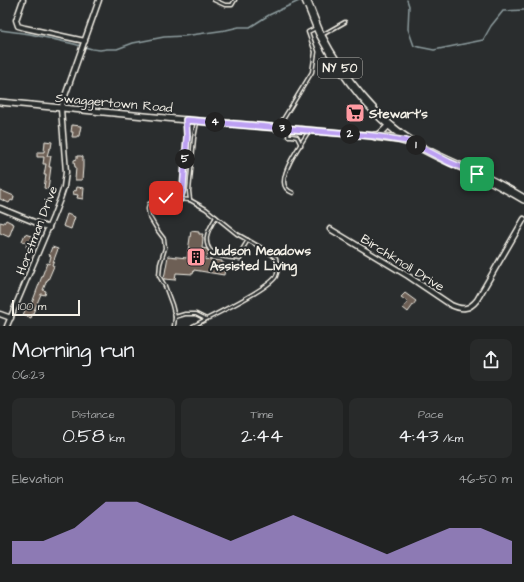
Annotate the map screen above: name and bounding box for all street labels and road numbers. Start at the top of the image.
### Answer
road number: NY 50 [318,58,362,78]
street label: Swaggertown Road [54,89,174,118]
street label: Horstman Drive [12,183,62,277]
street label: Birchknoll Drive [357,230,448,296]

